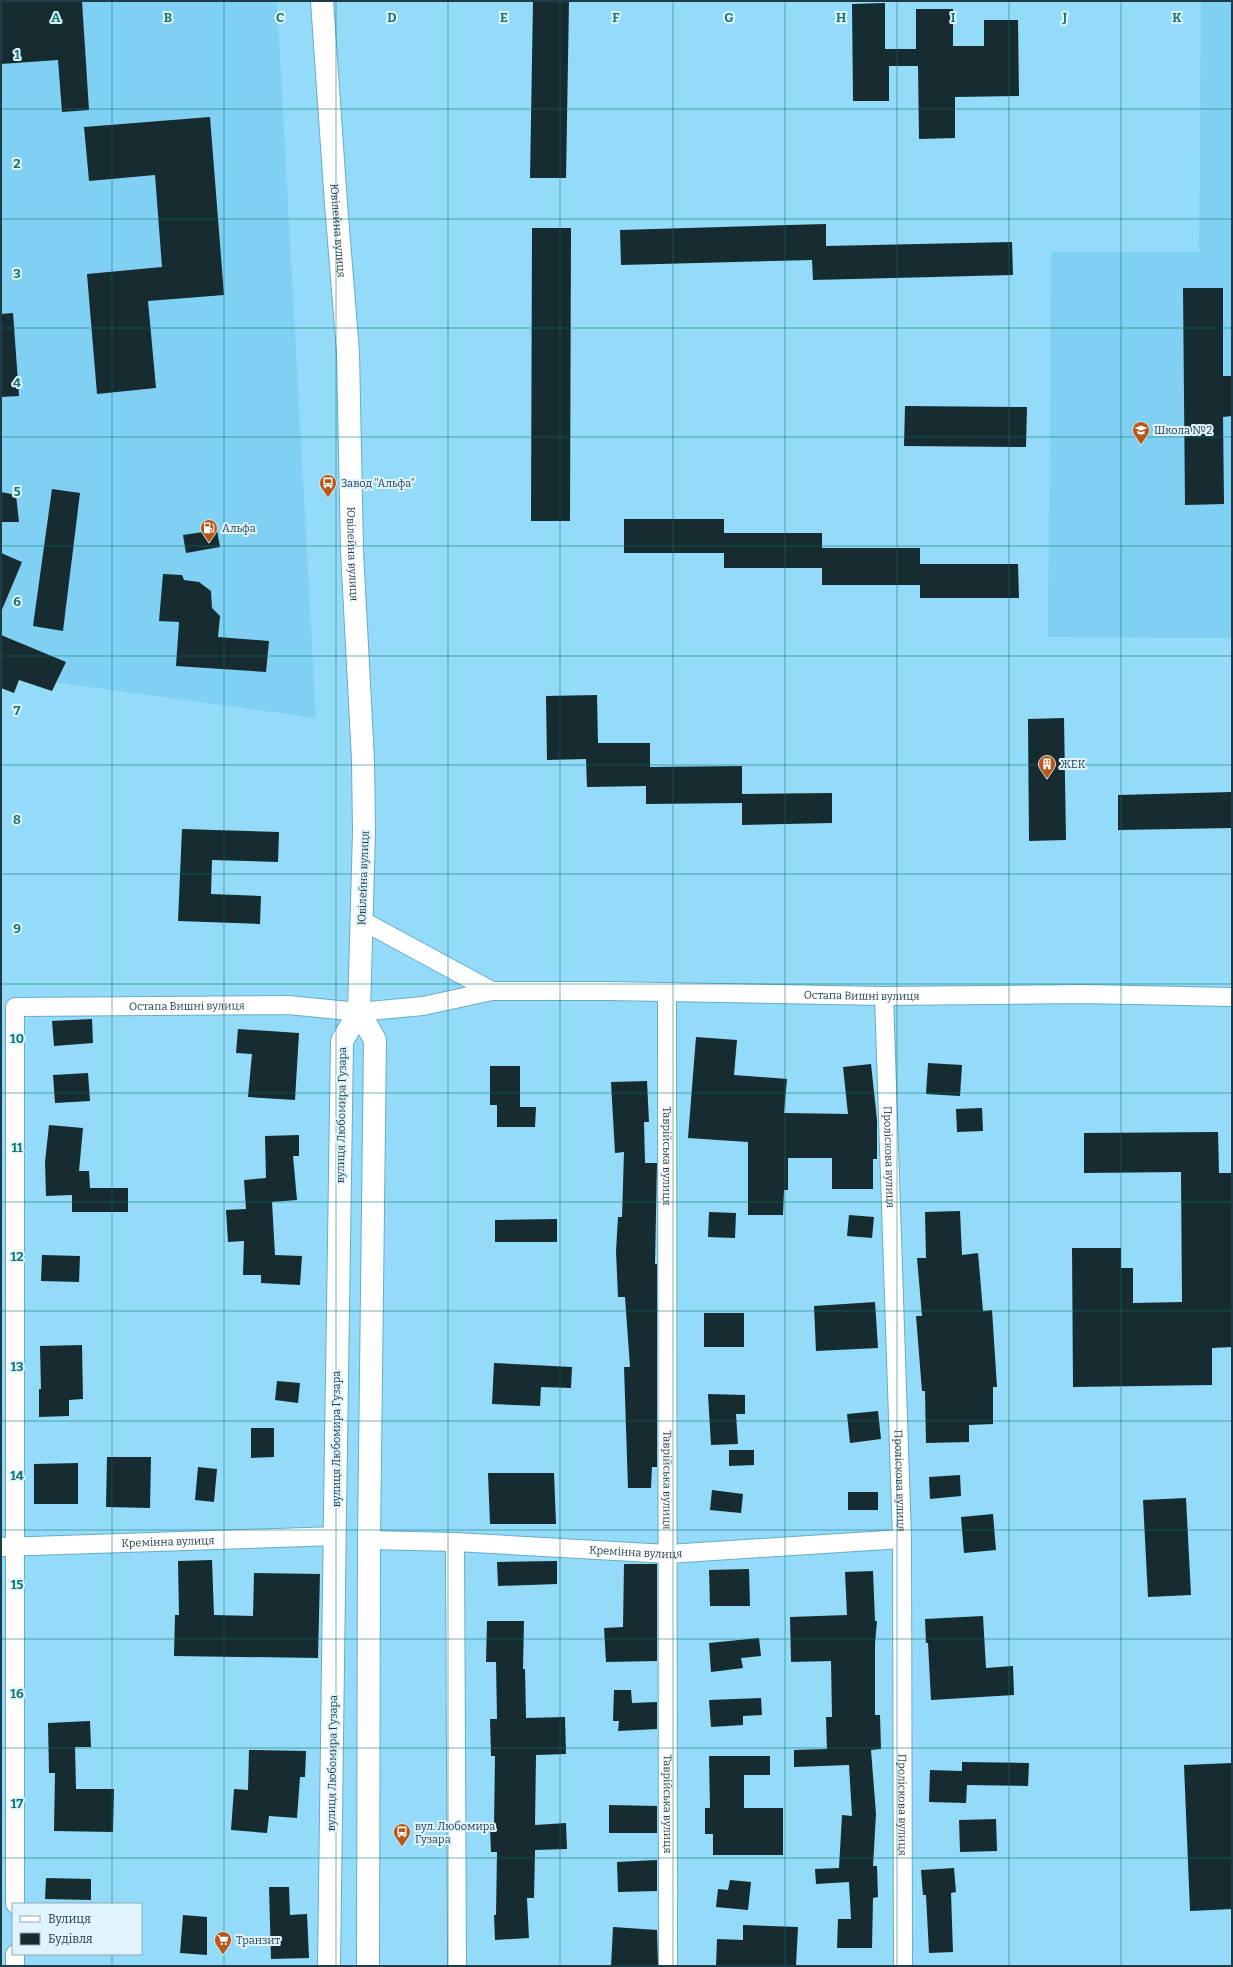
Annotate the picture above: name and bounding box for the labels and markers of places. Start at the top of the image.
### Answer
school or university icon: Школа №2 [1131,420,1151,445]
place label: Школа №2 [1154,424,1212,437]
bus stop icon: Завод "Альфа" [318,473,338,498]
place label: Завод "Альфа" [341,477,415,490]
fuel station icon: Альфа [199,518,219,543]
place label: Альфа [222,522,256,535]
building icon: ЖЕК [1037,754,1057,779]
place label: ЖЕК [1060,758,1086,771]
place label: вул. Любомира Гузара [415,1820,495,1846]
bus stop icon: вул. Любомира Гузара [392,1822,412,1847]
supermarket icon: Транзит [213,1930,233,1955]
place label: Транзит [236,1934,281,1947]

